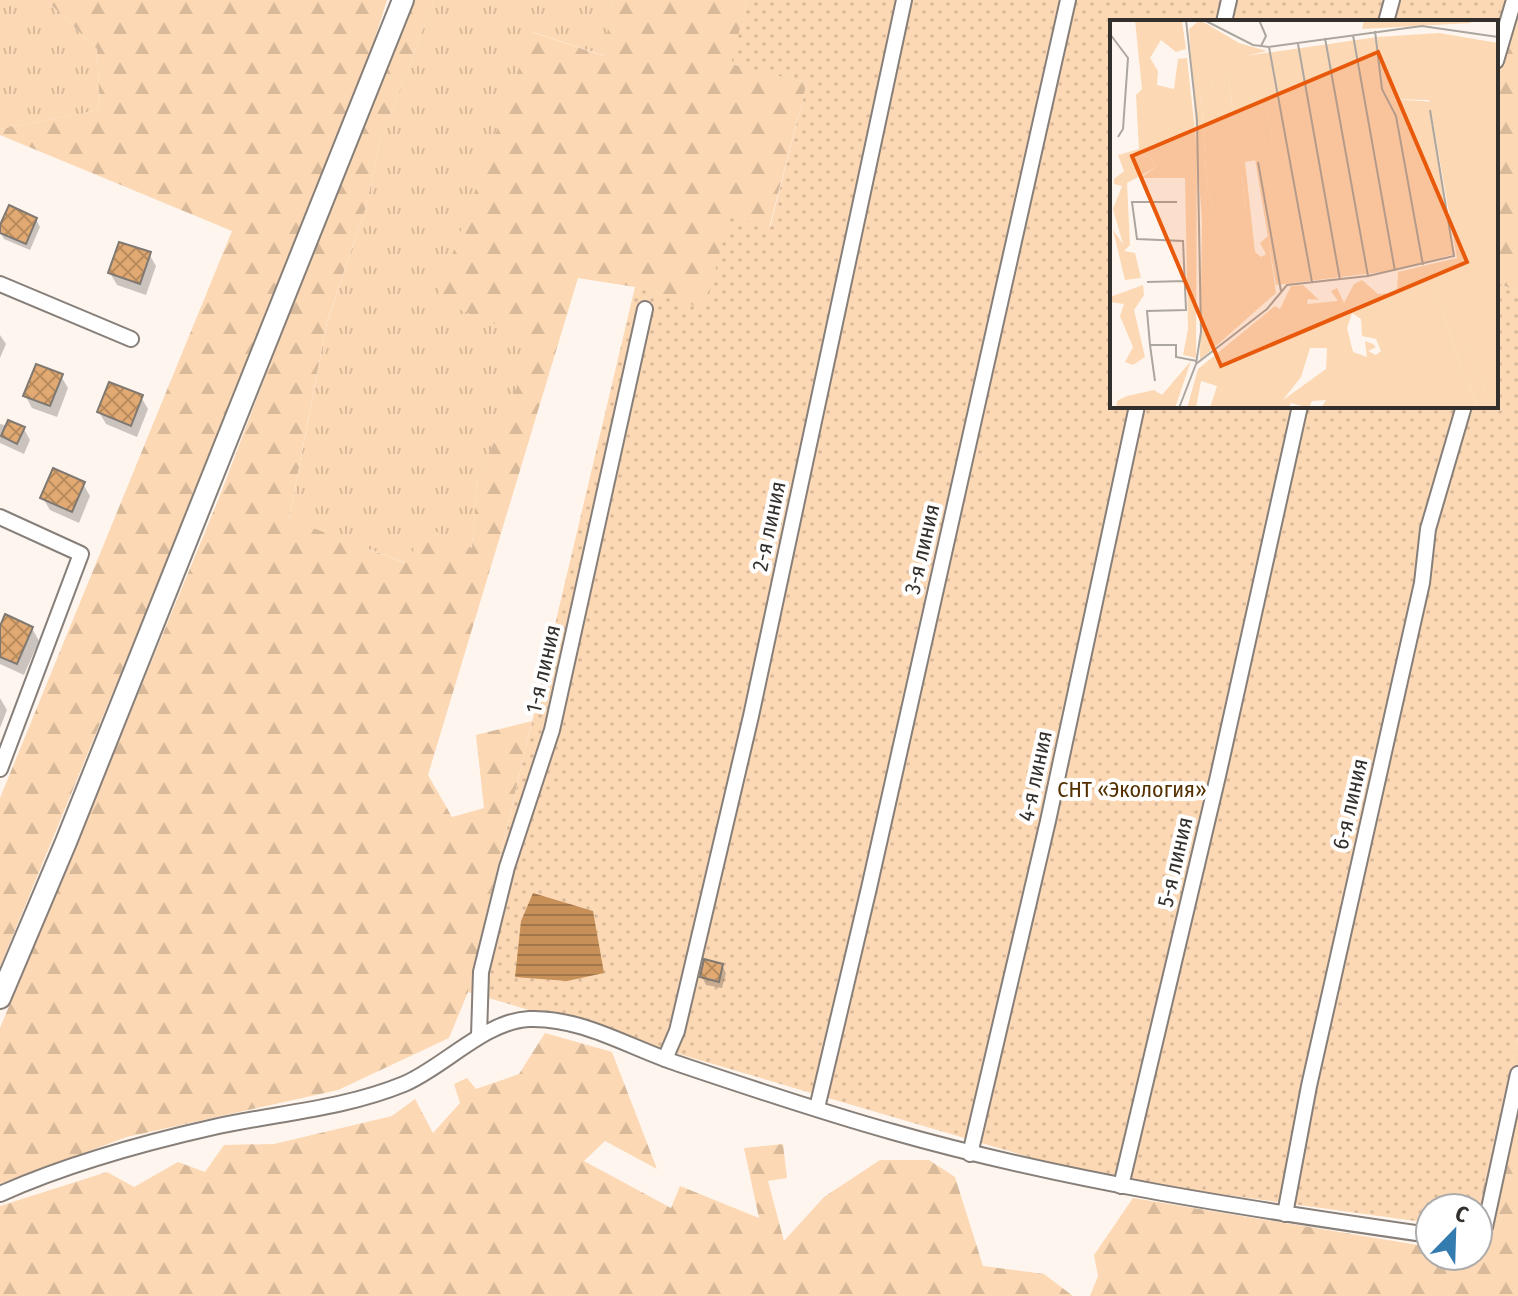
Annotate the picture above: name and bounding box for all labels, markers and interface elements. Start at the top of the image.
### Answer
inset map [1110,20,1498,408]
street label: 2-я линия [746,479,792,573]
street label: 3-я линия [899,501,945,597]
street label: 1-я линия [520,622,566,716]
street label: 4-я линия [1012,728,1058,824]
street label: 6-я линия [1326,756,1374,852]
park label: СНТ «Экология» [1057,776,1207,803]
street label: 5-я линия [1152,814,1198,910]
north arrow [1414,1192,1494,1272]
text: С [1451,1199,1473,1229]

